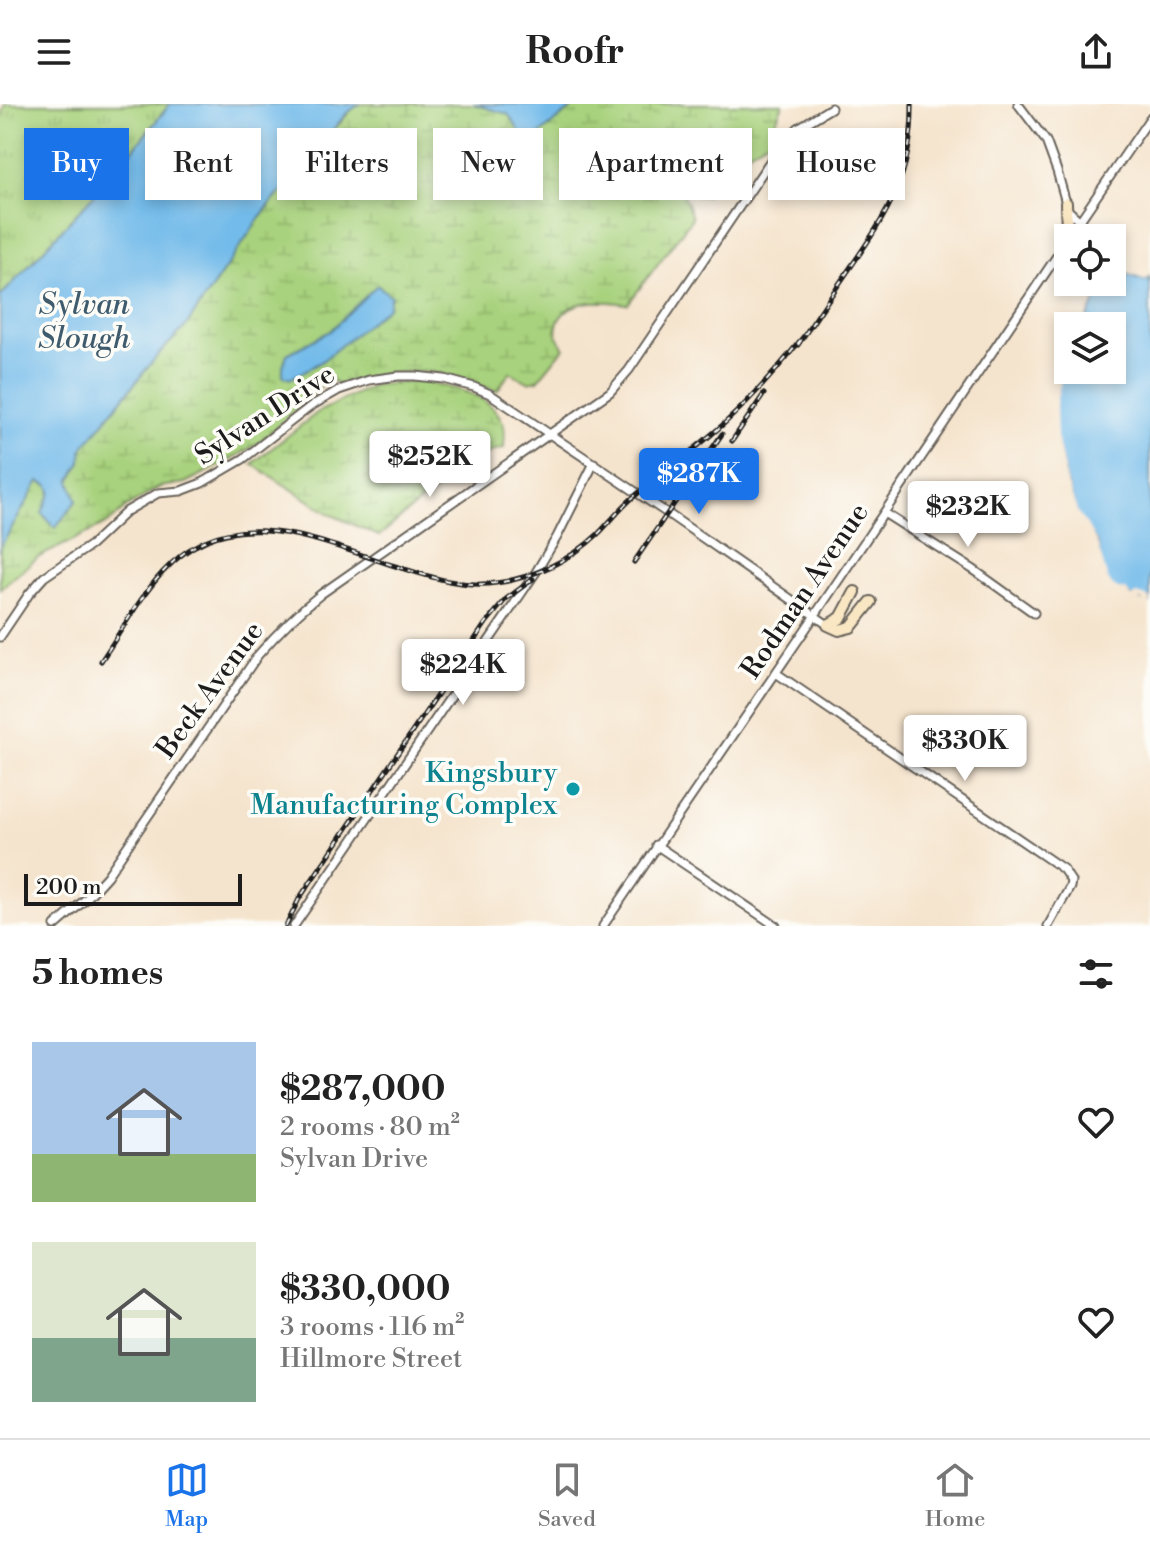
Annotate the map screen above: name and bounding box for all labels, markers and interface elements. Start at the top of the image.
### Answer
icon: menu [32,30,76,74]
text: Roofr [526,30,624,75]
icon: share [1074,30,1118,74]
chip: Buy [24,128,129,200]
chip: Rent [145,128,261,200]
chip: Filters [277,128,417,200]
chip: New [433,128,543,200]
chip: Apartment [559,128,752,200]
chip: House [768,128,905,200]
map controls [1054,224,1126,384]
button: locate [1054,224,1126,296]
water label: Sylvan Slough [38,286,130,358]
button: layers [1054,312,1126,384]
street label: Sylvan Drive [189,357,341,473]
pin: $252K [374,431,486,499]
text: $252K [387,441,473,473]
pin: $287K [643,448,755,516]
text: $287K [657,458,741,490]
pin: $232K [912,481,1024,549]
text: $232K [926,491,1010,523]
street label: Rodman Avenue [733,497,877,685]
street label: Beck Avenue [148,615,271,766]
pin: $224K [407,639,519,707]
text: $224K [420,649,506,681]
pin: $330K [909,715,1021,783]
text: $330K [922,725,1008,757]
place label: Kingsbury Manufacturing Complex [250,756,558,823]
marker: Kingsbury Manufacturing Complex [564,780,582,798]
scale bar [24,870,242,906]
text: 200 m [36,874,102,901]
icon: filters [1074,952,1118,996]
text: 5 homes [32,953,163,995]
text: $287,000 [280,1069,445,1111]
icon: home [96,1074,192,1170]
icon: heart [1074,1100,1118,1144]
text: 2 rooms · 80 m² [280,1111,460,1143]
text: Sylvan Drive [280,1143,428,1175]
text: $330,000 [280,1269,450,1311]
icon: home [96,1274,192,1370]
icon: heart [1074,1300,1118,1344]
text: 3 rooms · 116 m² [280,1311,464,1343]
text: Hillmore Street [280,1343,462,1375]
tab: Map [165,1458,209,1533]
tab: Saved [538,1458,596,1533]
tab: Home [925,1458,985,1533]

